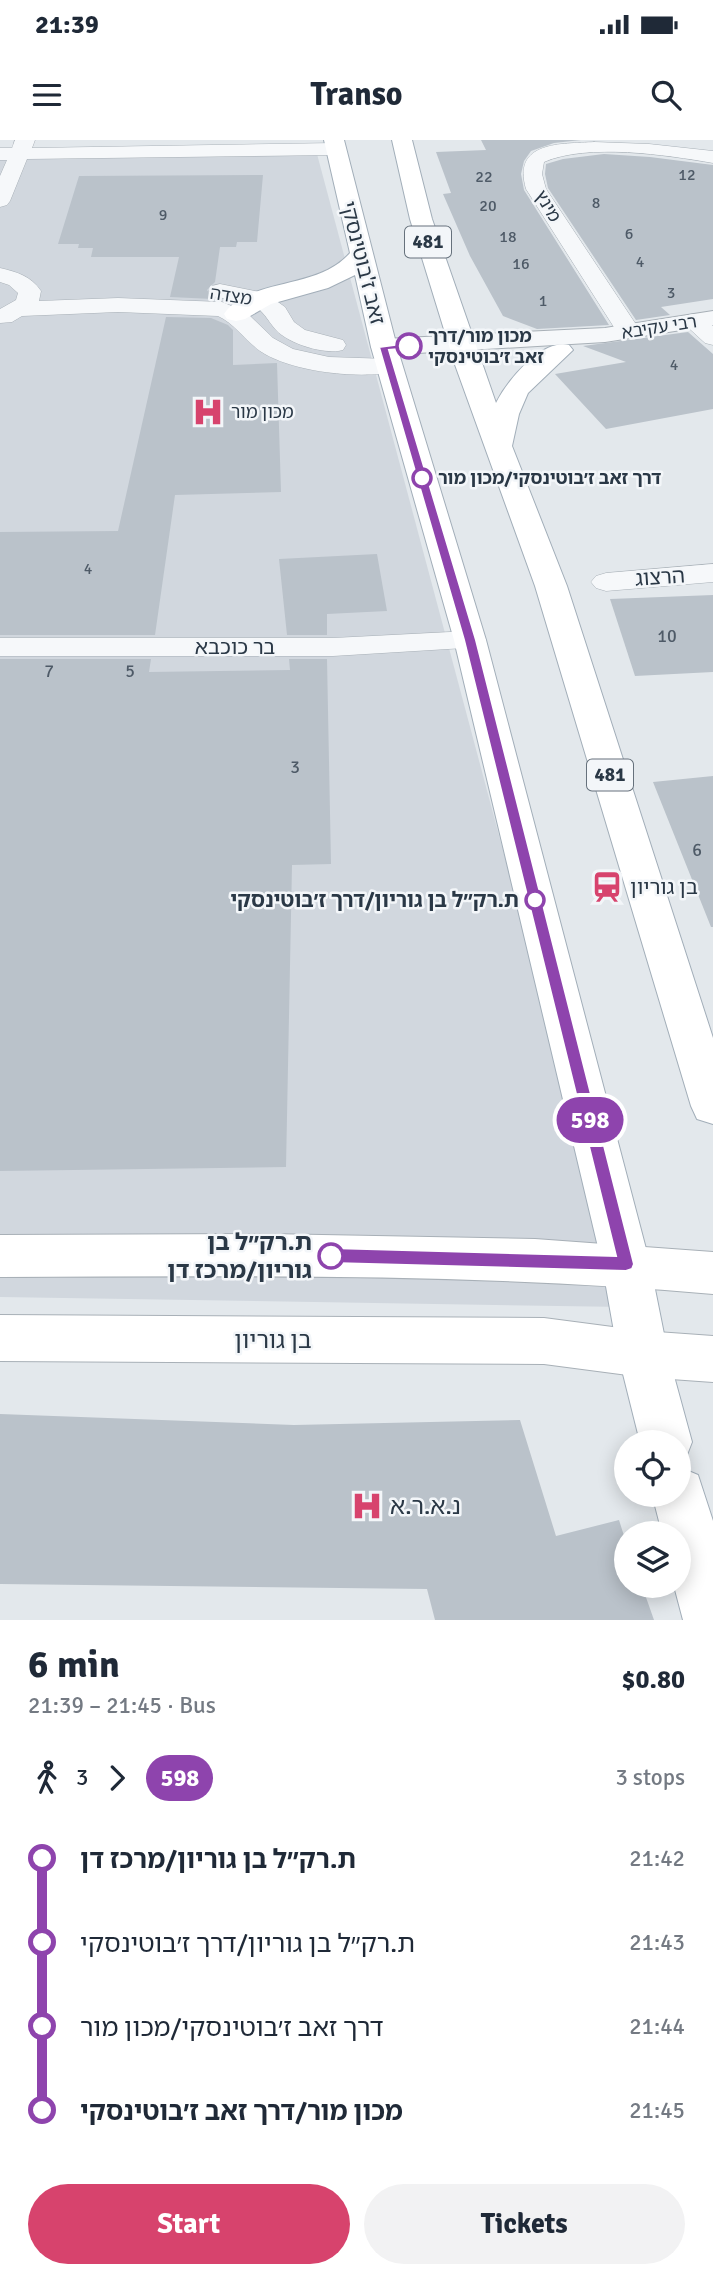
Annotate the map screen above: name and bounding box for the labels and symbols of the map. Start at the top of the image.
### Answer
house number: 12 [678,165,696,185]
house number: 22 [475,167,493,187]
street label: מינץ [530,186,566,226]
house number: 8 [592,193,600,213]
house number: 20 [479,196,497,216]
street label: זאב ז'בוטינסקי [335,199,391,328]
house number: 9 [159,205,167,225]
house number: 6 [625,224,633,244]
road number: 481 [405,226,451,258]
house number: 18 [499,227,517,247]
house number: 4 [636,252,645,272]
house number: 16 [512,254,530,274]
street label: מצדה [208,282,254,310]
house number: 3 [667,283,675,303]
house number: 1 [539,291,547,311]
street label: רבי עקיבא [620,310,698,344]
place label: מכון מור/דרך זאב ז׳בוטינסקי [428,325,544,368]
marker: מכון מור/דרך זאב ז׳בוטינסקי [396,333,422,359]
house number: 4 [670,355,679,375]
hospital icon: מכון מור [191,395,225,429]
place label: מכון מור [231,401,294,423]
place label: דרך זאב ז׳בוטינסקי/מכון מור [438,467,661,489]
marker: דרך זאב ז׳בוטינסקי/מכון מור [412,468,432,488]
house number: 4 [84,559,93,579]
street label: הרצוג [634,562,686,592]
house number: 10 [657,625,677,647]
street label: בר כוכבא [195,634,275,660]
house number: 7 [44,660,54,682]
house number: 5 [125,660,135,682]
house number: 3 [290,756,300,778]
road number: 481 [587,760,633,790]
house number: 6 [692,839,702,861]
station icon: בן גוריון [590,870,624,904]
place label: בן גוריון [630,874,698,900]
place label: ת.רק״ל בן גוריון/דרך ז׳בוטינסקי [230,887,519,913]
marker: ת.רק״ל בן גוריון/דרך ז׳בוטינסקי [525,890,545,910]
line badge: 598 [550,1097,630,1143]
place label: ת.רק״ל בן גוריון/מרכז דן [167,1227,312,1285]
marker: ת.רק״ל בן גוריון/מרכז דן [318,1243,344,1269]
street label: בן גוריון [234,1325,312,1355]
hospital icon: נ.א.ר.א [350,1489,384,1523]
place label: נ.א.ר.א [390,1491,461,1521]

